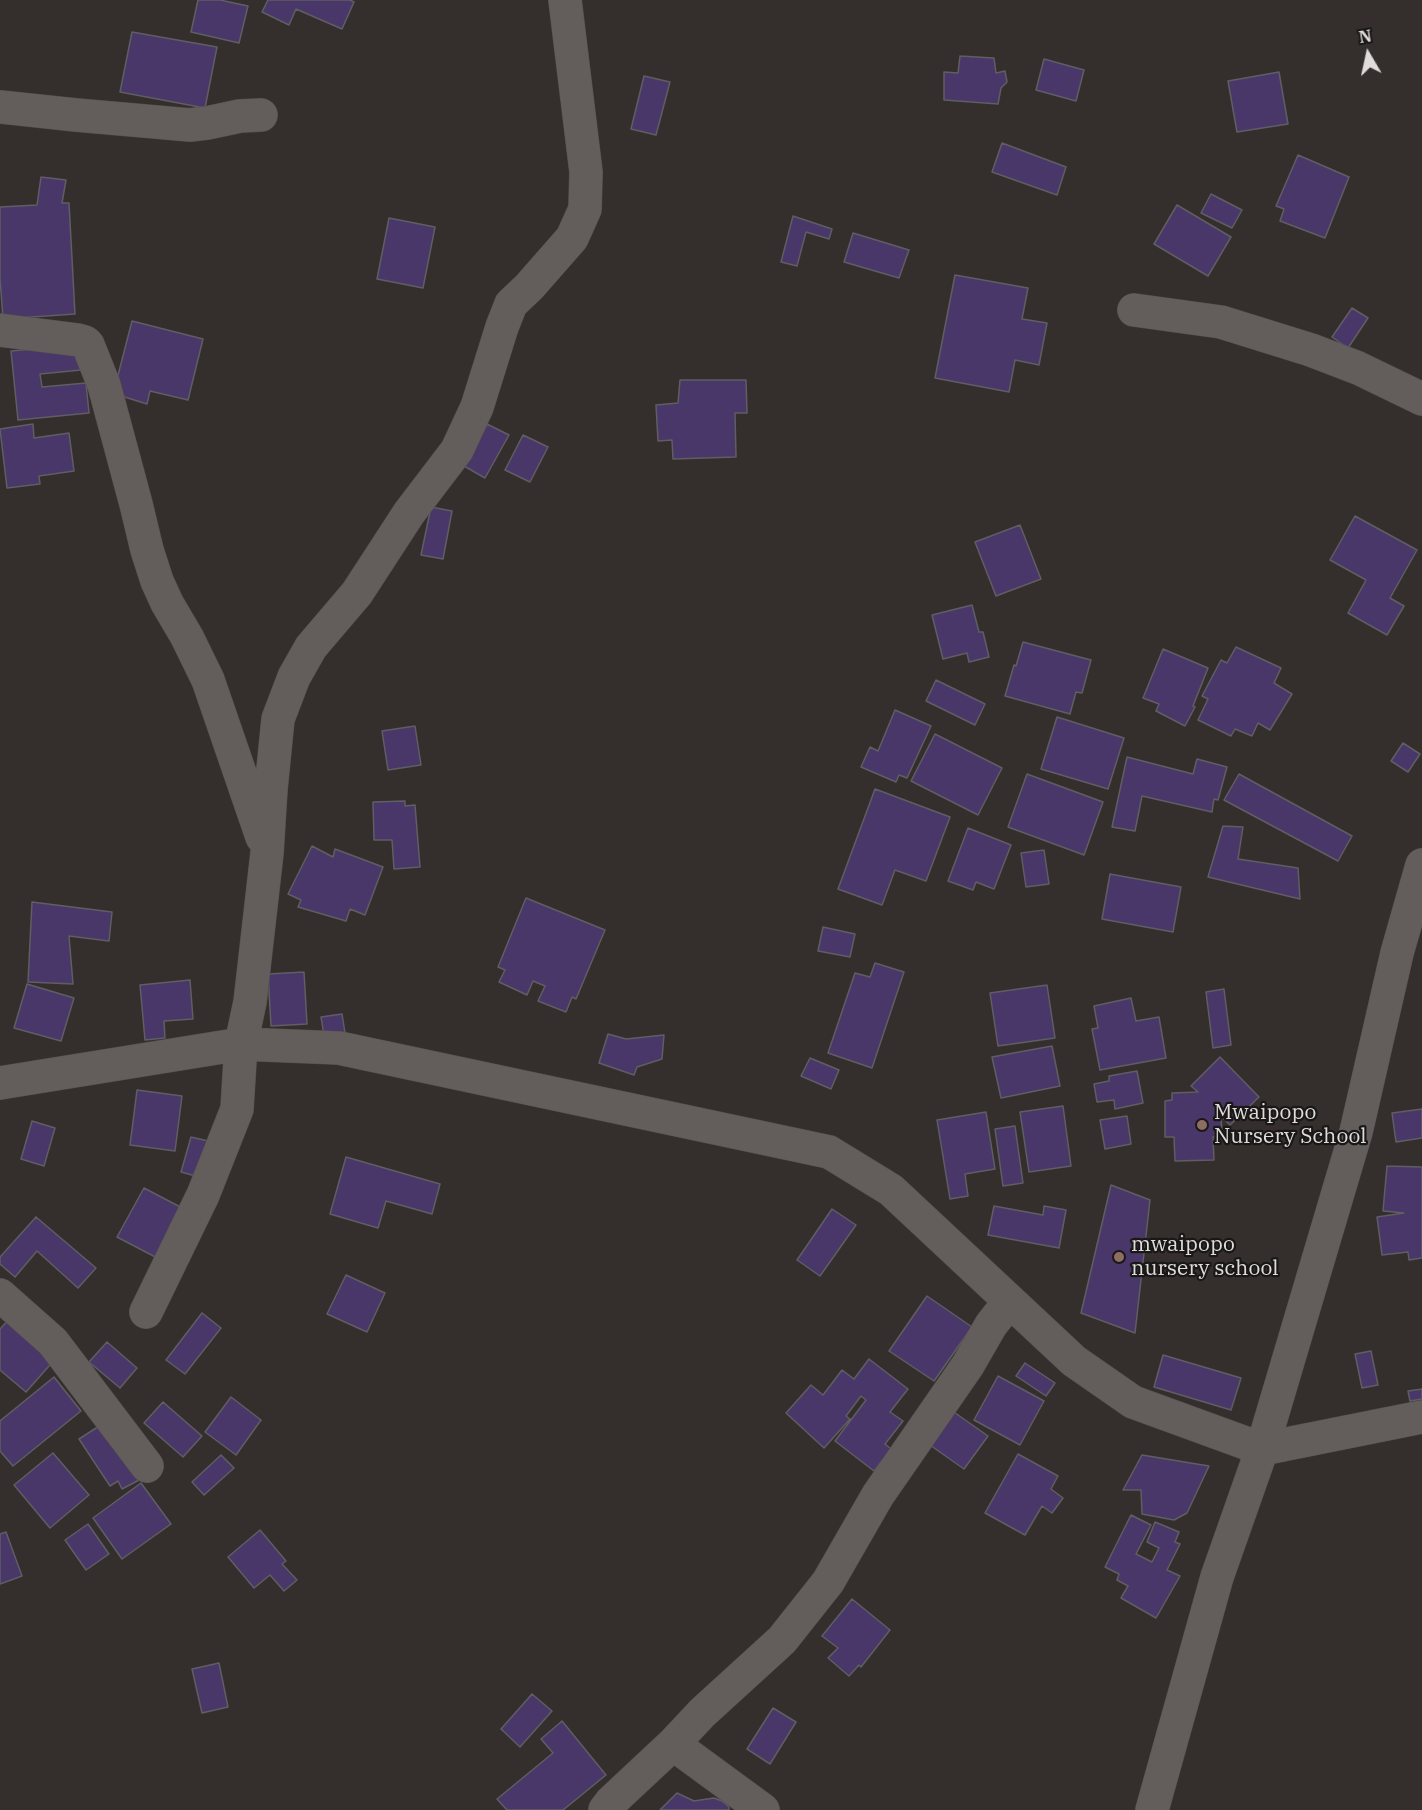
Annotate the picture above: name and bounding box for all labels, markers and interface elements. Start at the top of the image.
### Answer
north arrow [1338,24,1398,84]
text: N [1357,25,1373,47]
place label: Mwaipopo Nursery School [1214,1100,1367,1150]
marker: Mwaipopo Nursery School [1195,1118,1209,1132]
place label: mwaipopo nursery school [1131,1232,1279,1282]
marker: mwaipopo nursery school [1112,1250,1126,1264]

